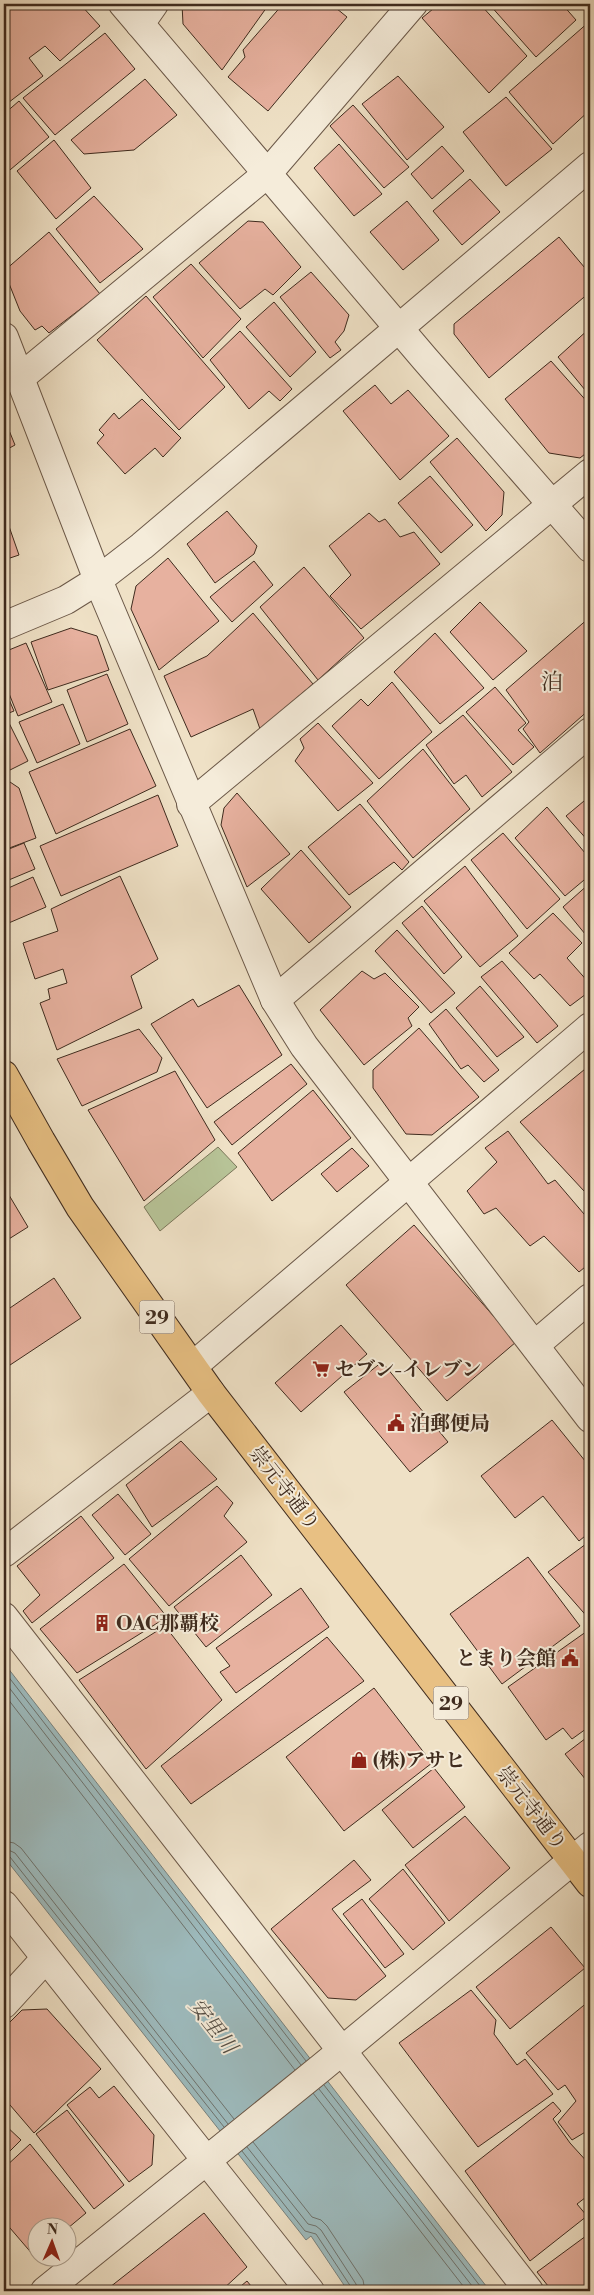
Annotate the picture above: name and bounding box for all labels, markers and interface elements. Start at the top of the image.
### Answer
district label: 泊 [541,669,563,696]
road number: 29 [140,1300,174,1334]
place label: セブン-イレブン [335,1358,481,1383]
supermarket icon: セブン-イレブン [311,1359,331,1379]
place label: 泊郵便局 [410,1412,490,1437]
public building icon: 泊郵便局 [386,1413,406,1433]
street label: 崇元寺通り [243,1442,324,1536]
place label: OAC那覇校 [116,1612,219,1637]
building icon: OAC那覇校 [92,1613,112,1633]
place label: とまり会館 [456,1647,556,1672]
public building icon: とまり会館 [560,1648,580,1668]
road number: 29 [434,1686,468,1720]
place label: (株)アサヒ [373,1749,465,1774]
shop icon: (株)アサヒ [349,1750,369,1770]
street label: 崇元寺通り [490,1762,571,1856]
water label: 安里川 [183,1994,243,2061]
north arrow [28,2218,78,2268]
text: N [47,2221,58,2239]

